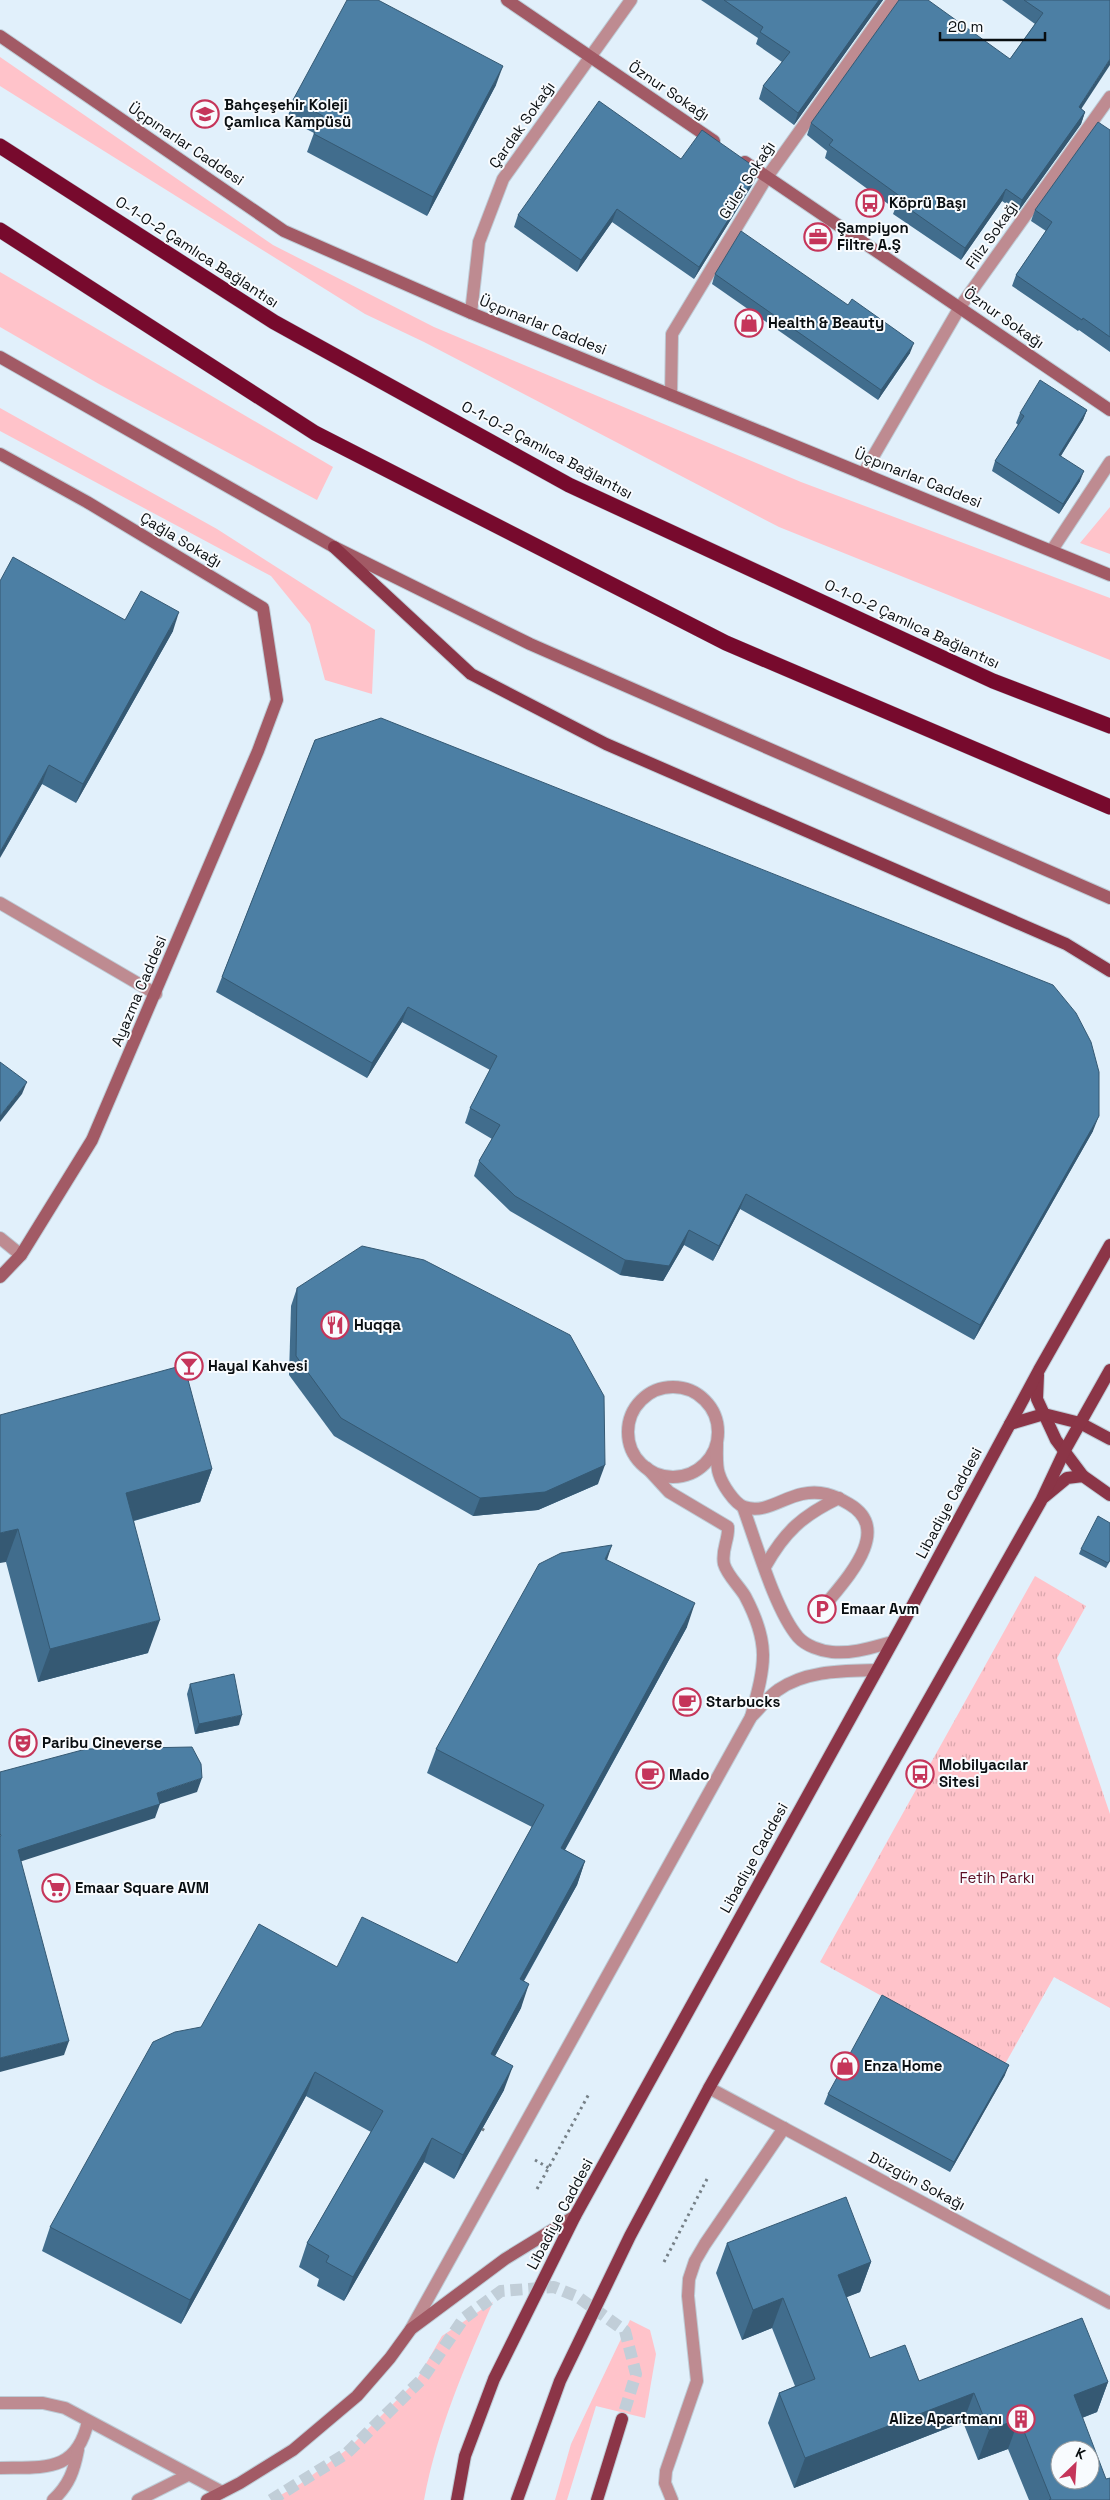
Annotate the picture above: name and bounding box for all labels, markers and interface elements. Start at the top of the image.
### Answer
scale bar [940,10,1045,42]
text: 20 m [948,17,983,36]
street label: Öznur Sokağı [625,57,713,125]
street label: Çardak Sokağı [485,78,559,172]
place label: Bahçeşehir Koleji Çamlıca Kampüsü [224,95,351,131]
street label: Üçpınarlar Caddesi [125,98,248,189]
school or university icon: Bahçeşehir Koleji Çamlıca Kampüsü [190,99,220,129]
street label: Güler Sokağı [714,137,779,222]
bus stop icon: Köprü Başı [855,188,885,218]
street label: O-1-O-2 Çamlıca Bağlantısı [112,192,283,312]
place label: Köprü Başı [889,193,966,212]
street label: Filiz Sokağı [961,197,1022,272]
place label: Şampiyon Filtre A.Ş [837,218,909,254]
office icon: Şampiyon Filtre A.Ş [803,222,833,252]
street label: Öznur Sokağı [960,283,1048,352]
street label: Üçpınarlar Caddesi [477,290,610,359]
shop icon: Health & Beauty [734,308,764,338]
place label: Health & Beauty [768,313,884,332]
street label: O-1-O-2 Çamlıca Bağlantısı [458,396,636,503]
street label: Üçpınarlar Caddesi [852,443,985,512]
street label: Çağla Sokağı [137,508,226,571]
street label: O-1-O-2 Çamlıca Bağlantısı [822,575,1003,673]
street label: Ayazma Caddesi [107,933,170,1049]
restaurant icon: Huqqa [320,1310,350,1340]
place label: Huqqa [354,1315,401,1334]
bar icon: Hayal Kahvesi [174,1351,204,1381]
place label: Hayal Kahvesi [208,1356,308,1375]
street label: Libadiye Caddesi [911,1444,986,1562]
parking icon: Emaar Avm [807,1594,837,1624]
place label: Emaar Avm [841,1599,919,1618]
cafe icon: Starbucks [672,1687,702,1717]
place label: Starbucks [706,1692,780,1711]
theatre icon: Paribu Cineverse [8,1728,38,1758]
place label: Paribu Cineverse [42,1733,163,1752]
place label: Mobilyacılar Sitesi [939,1755,1028,1791]
bus stop icon: Mobilyacılar Sitesi [905,1759,935,1789]
cafe icon: Mado [635,1760,665,1790]
place label: Mado [669,1765,710,1784]
street label: Libadiye Caddesi [715,1799,792,1916]
park label: Fetih Parkı [959,1868,1035,1887]
supermarket icon: Emaar Square AVM [41,1873,71,1903]
place label: Emaar Square AVM [75,1878,209,1897]
shop icon: Enza Home [830,2051,860,2081]
place label: Enza Home [864,2056,943,2075]
street label: Düzgün Sokağı [866,2147,969,2214]
street label: Libadiye Caddesi [522,2155,597,2273]
building icon: Alize Apartmanı [1006,2404,1036,2434]
place label: Alize Apartmanı [889,2409,1002,2428]
north arrow [1050,2440,1100,2490]
text: K [1073,2443,1088,2463]

